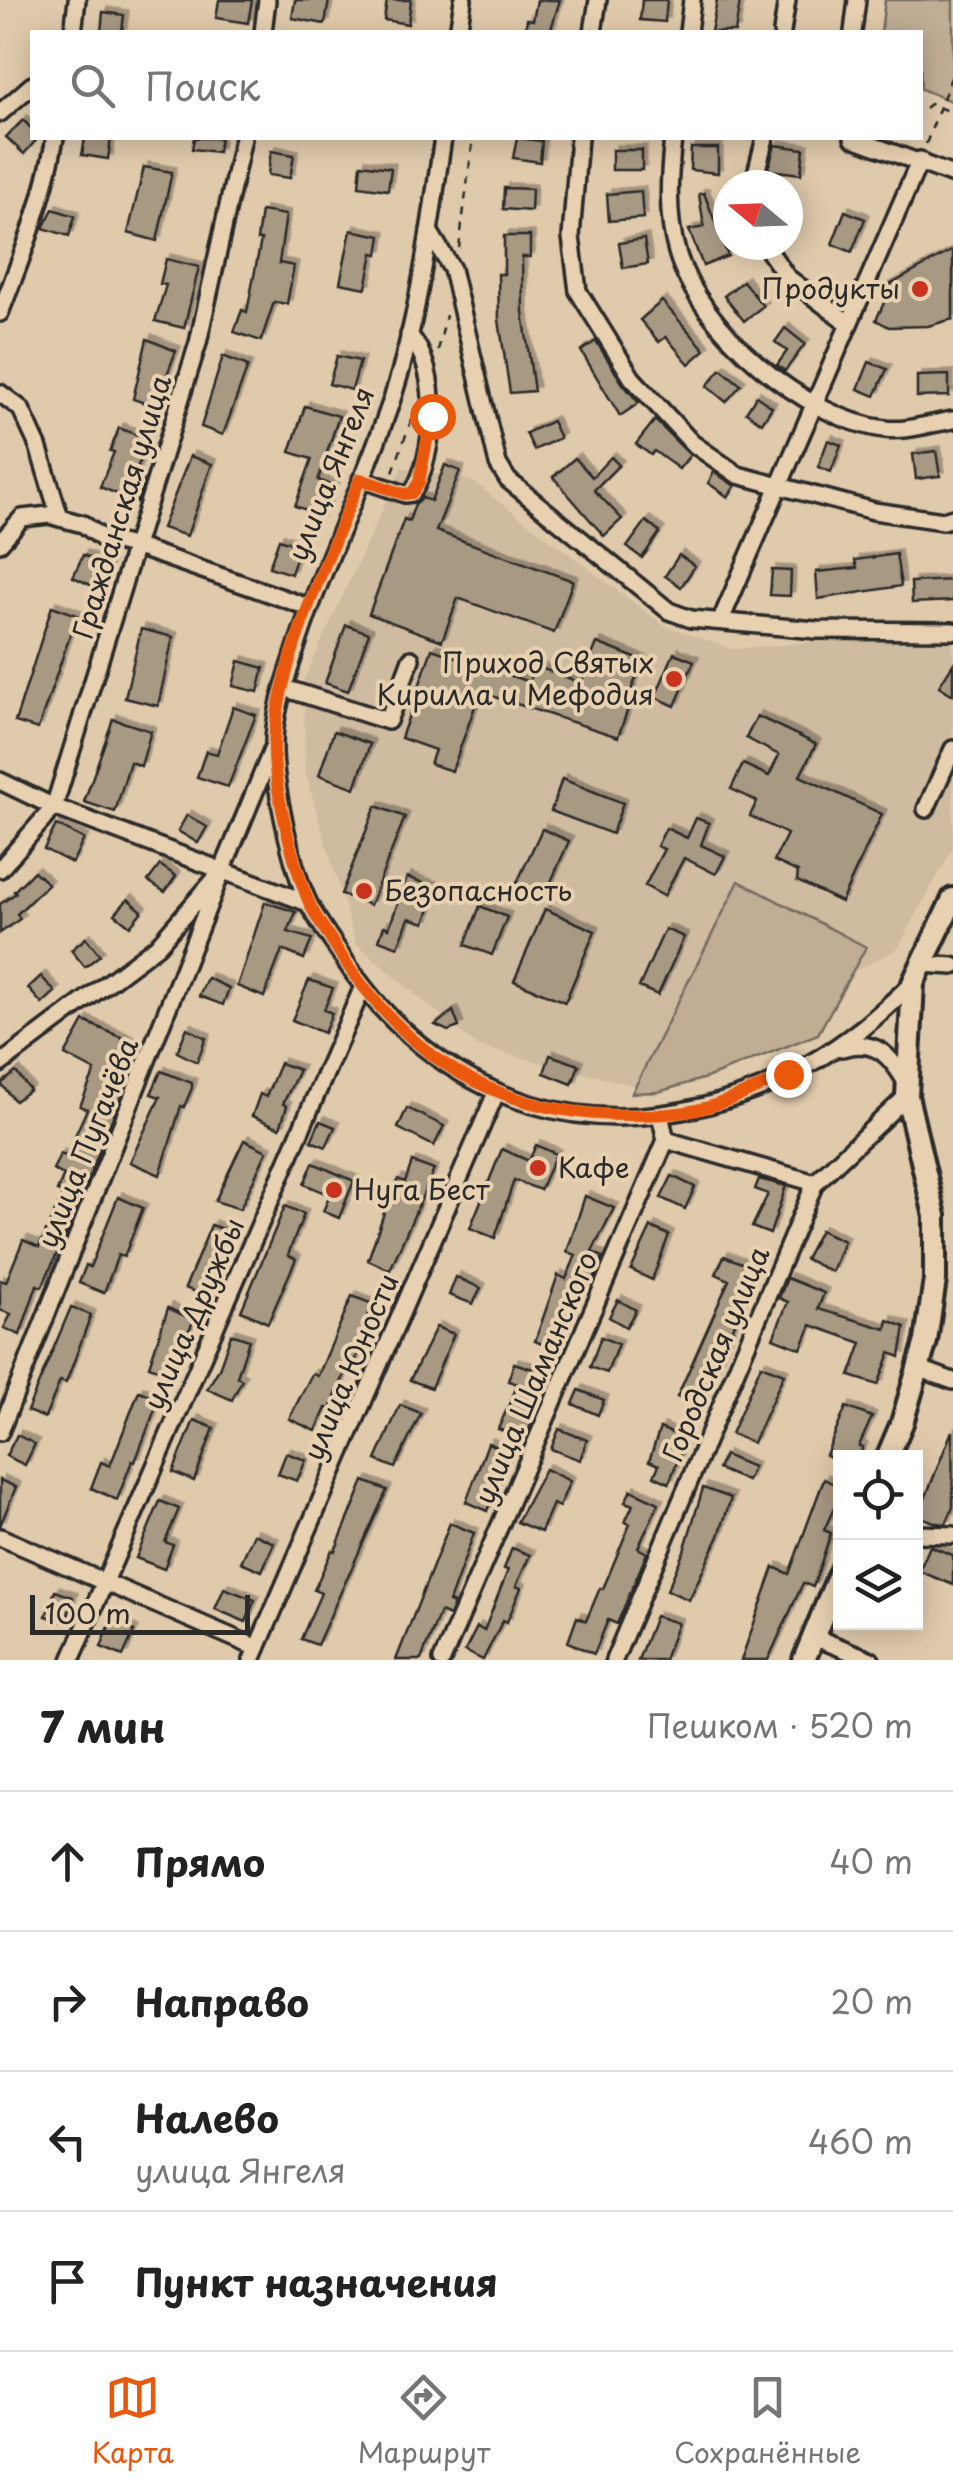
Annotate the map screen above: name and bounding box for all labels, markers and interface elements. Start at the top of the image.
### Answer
search box [30,30,923,140]
text: Поиск [145,57,260,114]
icon: search [65,58,120,113]
north arrow [713,170,803,260]
place label: Продукты [762,266,900,309]
marker: Продукты [909,278,931,300]
street label: Гражданская улица [60,369,181,644]
street label: улица Янгеля [275,380,384,567]
route start [410,394,456,440]
place label: Приход Святых Кирилла и Мефодия [377,640,654,715]
marker: Приход Святых Кирилла и Мефодия [663,668,685,690]
place label: Безопасность [384,868,572,911]
marker: Безопасность [353,880,375,902]
street label: улица Пугачёва [25,1030,149,1254]
route end [766,1052,812,1098]
place label: Кафе [558,1145,630,1188]
marker: Кафе [527,1157,549,1179]
place label: Нуга Бест [354,1167,490,1210]
marker: Нуга Бест [323,1179,345,1201]
street label: улица Дружбы [131,1211,254,1416]
street label: Городская улица [650,1239,780,1468]
street label: улица Шаманского [462,1244,607,1510]
street label: улица Юности [291,1266,408,1467]
map controls [833,1450,923,1630]
button: locate [833,1450,923,1540]
button: layers [833,1540,923,1630]
scale bar [30,1590,250,1634]
text: 100 m [45,1591,131,1634]
text: 7 мин [40,1694,166,1757]
text: Пешком · 520 m [647,1701,913,1749]
text: Прямо [135,1833,265,1890]
icon: ahead [40,1834,95,1889]
text: 40 m [829,1837,913,1885]
text: Направо [135,1973,309,2030]
icon: right [40,1974,95,2029]
text: 20 m [831,1977,913,2025]
text: Налево [135,2089,279,2146]
icon: left [40,2114,95,2169]
text: 460 m [808,2117,913,2165]
text: улица Янгеля [135,2146,346,2194]
text: Пункт назначения [135,2253,498,2310]
icon: arrive [40,2254,95,2309]
tab: Карта [92,2370,174,2473]
tab: Маршрут [358,2370,490,2473]
tab: Сохранённые [674,2370,861,2473]

